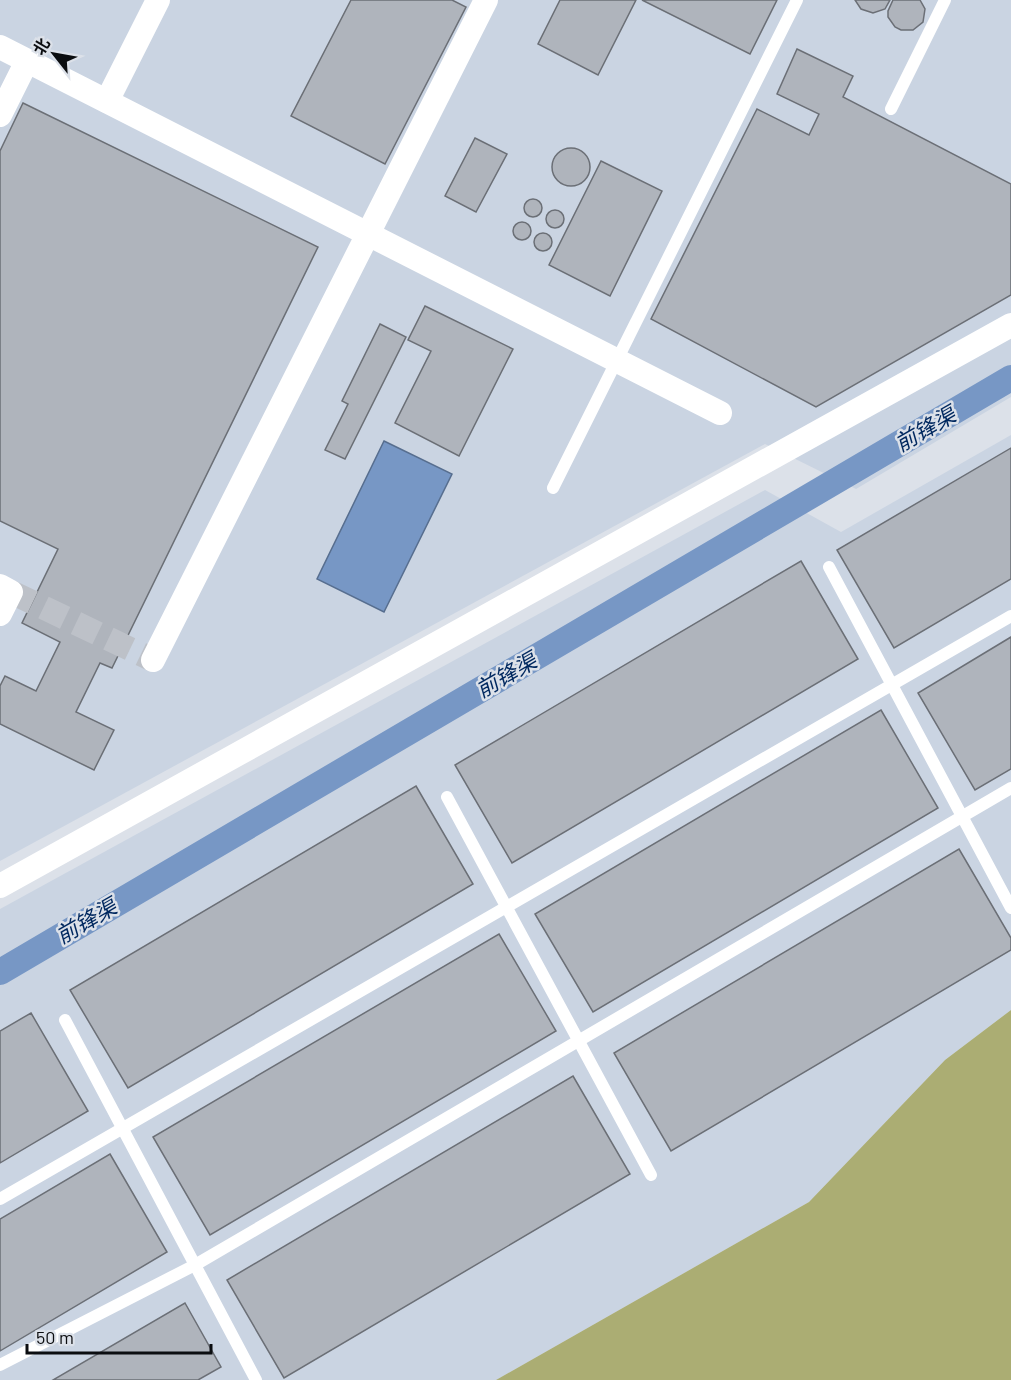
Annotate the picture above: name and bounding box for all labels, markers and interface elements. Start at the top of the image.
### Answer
north arrow [24,24,84,84]
text: 北 [28,34,53,58]
water label: 前锋渠 [889,399,962,456]
water label: 前锋渠 [470,645,543,702]
water label: 前锋渠 [50,891,123,948]
scale bar [27,1317,212,1355]
text: 50 m [36,1326,74,1348]

